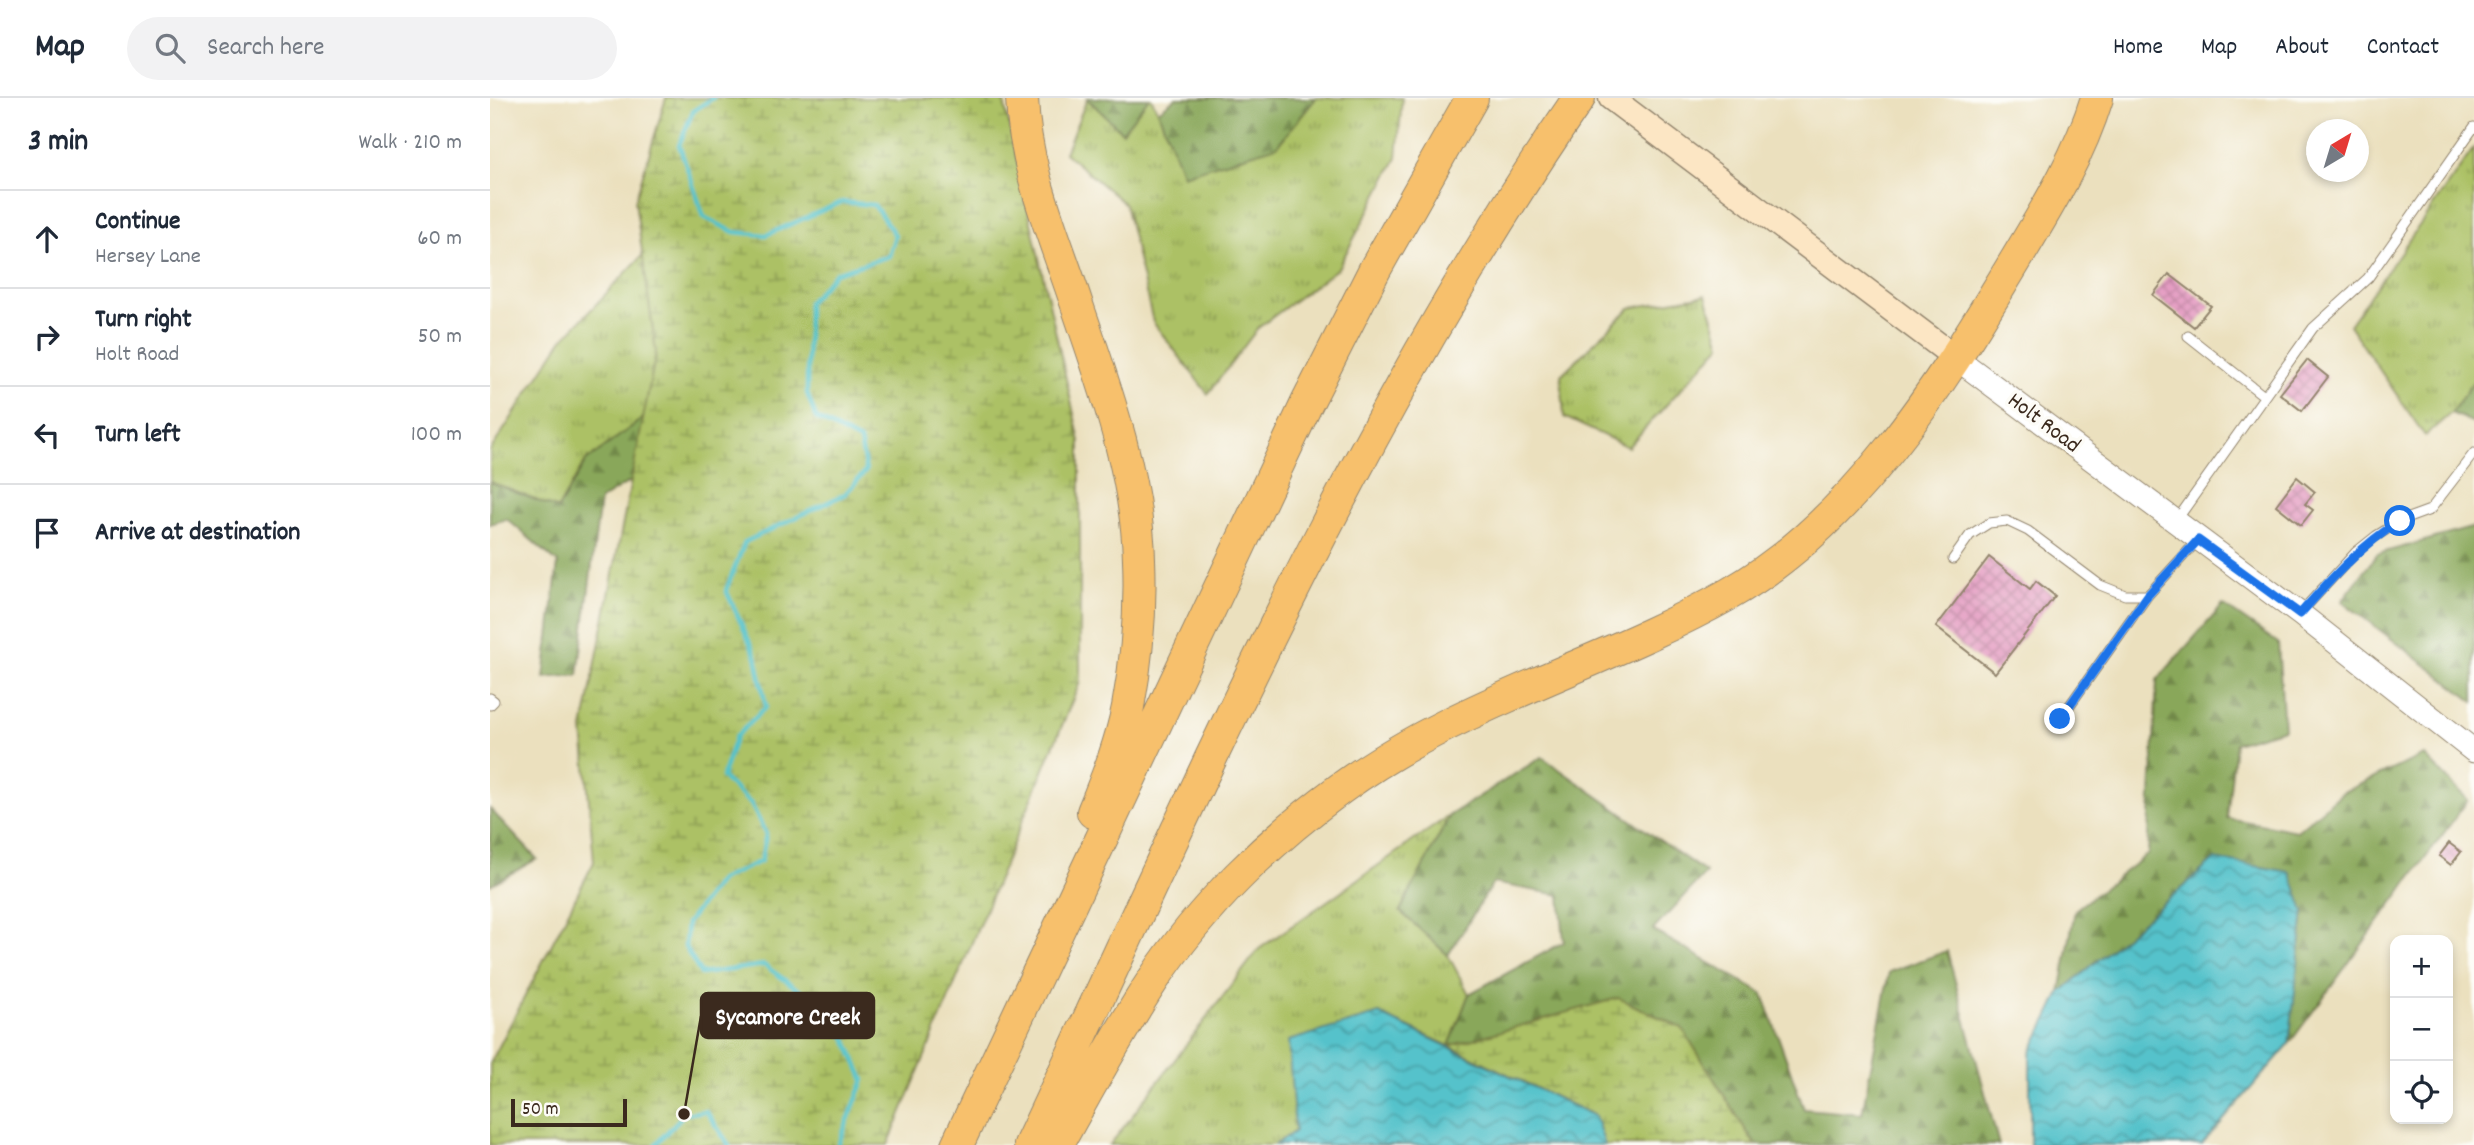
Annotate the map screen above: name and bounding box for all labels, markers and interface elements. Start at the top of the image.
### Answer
search box [127,17,617,80]
text: Map [35,25,85,72]
icon: search [151,29,189,67]
text: Search here [207,30,325,67]
text: Home [2113,31,2163,65]
text: Map [2201,31,2237,65]
text: About [2275,31,2329,65]
text: Contact [2367,31,2439,65]
north arrow [2306,119,2369,182]
text: 3 min [28,122,88,165]
text: Walk · 210 m [359,127,462,160]
text: Continue [95,204,180,241]
icon: ahead [28,220,66,258]
text: 60 m [417,223,462,256]
text: Hersey Lane [95,241,201,274]
text: Turn right [95,302,192,339]
icon: right [28,318,66,356]
text: 50 m [418,321,462,354]
text: Holt Road [95,339,179,372]
street label: Holt Road [1999,385,2087,463]
icon: left [28,416,66,454]
text: Turn left [95,417,181,454]
text: 100 m [411,419,462,452]
route start [2384,505,2415,536]
icon: arrive [28,514,66,552]
text: Arrive at destination [95,515,300,552]
route end [2044,703,2075,734]
map controls [2390,935,2453,1124]
button: + [2390,935,2453,998]
callout: Sycamore Creek [701,993,874,1038]
button: − [2390,998,2453,1061]
text: Sycamore Creek [715,1002,861,1036]
button: locate [2390,1061,2453,1124]
scale bar [511,1096,626,1128]
text: 50 m [522,1097,559,1124]

